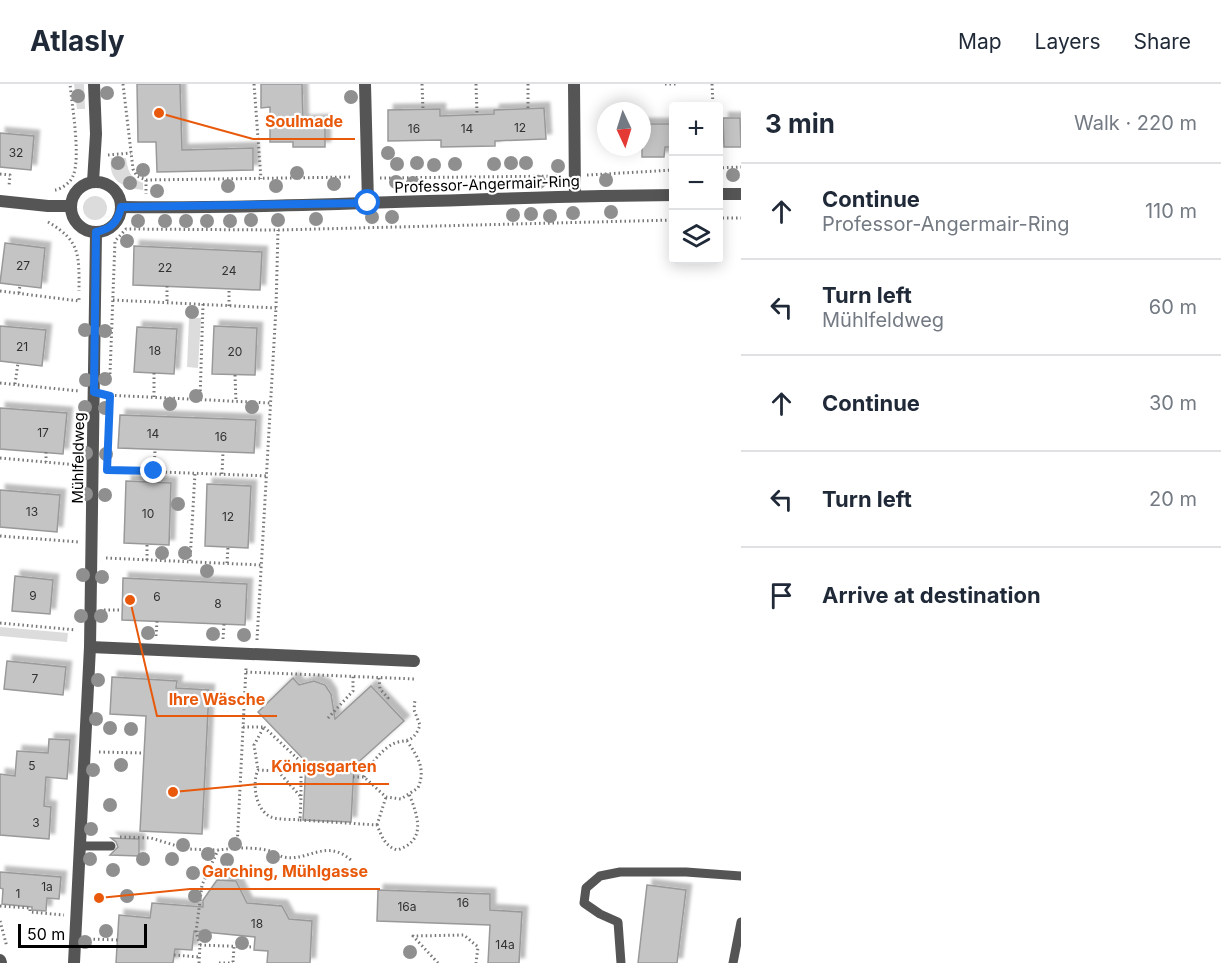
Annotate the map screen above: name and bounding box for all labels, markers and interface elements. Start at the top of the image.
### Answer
text: Atlasly [30,24,125,58]
text: Map [958,29,1002,54]
text: Layers [1035,29,1101,54]
text: Share [1134,29,1191,54]
north arrow [597,102,651,156]
map controls [669,102,723,264]
button: + [669,102,723,156]
callout: Soulmade [253,105,355,139]
text: 3 min [765,108,835,139]
text: Soulmade [265,111,343,131]
text: Walk · 220 m [1074,111,1197,135]
house number: 12 [514,120,526,135]
house number: 16 [408,121,420,136]
house number: 14 [461,121,474,136]
house number: 32 [9,145,23,160]
button: − [669,156,723,210]
street label: Professor-Angermair-Ring [394,171,580,197]
text: Continue [822,186,920,212]
route start [354,189,380,215]
icon: ahead [765,195,798,228]
text: 110 m [1145,199,1197,223]
button: layers [669,210,723,264]
text: Professor-Angermair-Ring [822,212,1070,236]
house number: 27 [16,258,30,273]
house number: 22 [158,260,172,275]
house number: 24 [222,263,237,278]
text: Turn left [822,282,912,308]
icon: left [765,291,798,324]
text: 60 m [1149,295,1197,319]
text: Mühlfeldweg [822,308,944,332]
house number: 21 [16,339,28,354]
house number: 18 [149,343,161,358]
house number: 20 [228,344,242,359]
icon: ahead [765,387,798,420]
text: Continue [822,390,920,416]
text: 30 m [1149,391,1197,415]
street label: Mühlfeldweg [68,412,88,504]
house number: 17 [37,425,49,440]
house number: 14 [147,426,160,441]
house number: 16 [215,429,227,444]
route end [140,457,166,483]
icon: left [765,483,798,516]
text: Turn left [822,486,912,512]
text: 20 m [1149,487,1197,511]
house number: 13 [26,504,38,519]
house number: 10 [142,506,154,521]
house number: 12 [222,509,234,524]
icon: arrive [765,579,798,612]
text: Arrive at destination [822,582,1041,608]
house number: 9 [29,588,37,603]
house number: 6 [153,589,161,604]
house number: 8 [214,596,222,611]
house number: 7 [32,671,39,686]
callout: Ihre Wäsche [157,682,277,716]
text: Ihre Wäsche [169,689,265,709]
callout: Königsgarten [259,750,389,784]
text: Königsgarten [271,756,377,776]
house number: 5 [28,758,36,773]
house number: 3 [32,815,40,830]
callout: Garching, Mühlgasse [190,855,380,889]
text: Garching, Mühlgasse [202,861,368,881]
house number: 1a [41,879,53,894]
house number: 1 [16,886,20,901]
house number: 16 [457,895,469,910]
house number: 16a [397,899,417,914]
house number: 18 [251,916,263,931]
scale bar [18,921,147,948]
text: 50 m [27,924,65,944]
house number: 14a [495,937,515,952]

